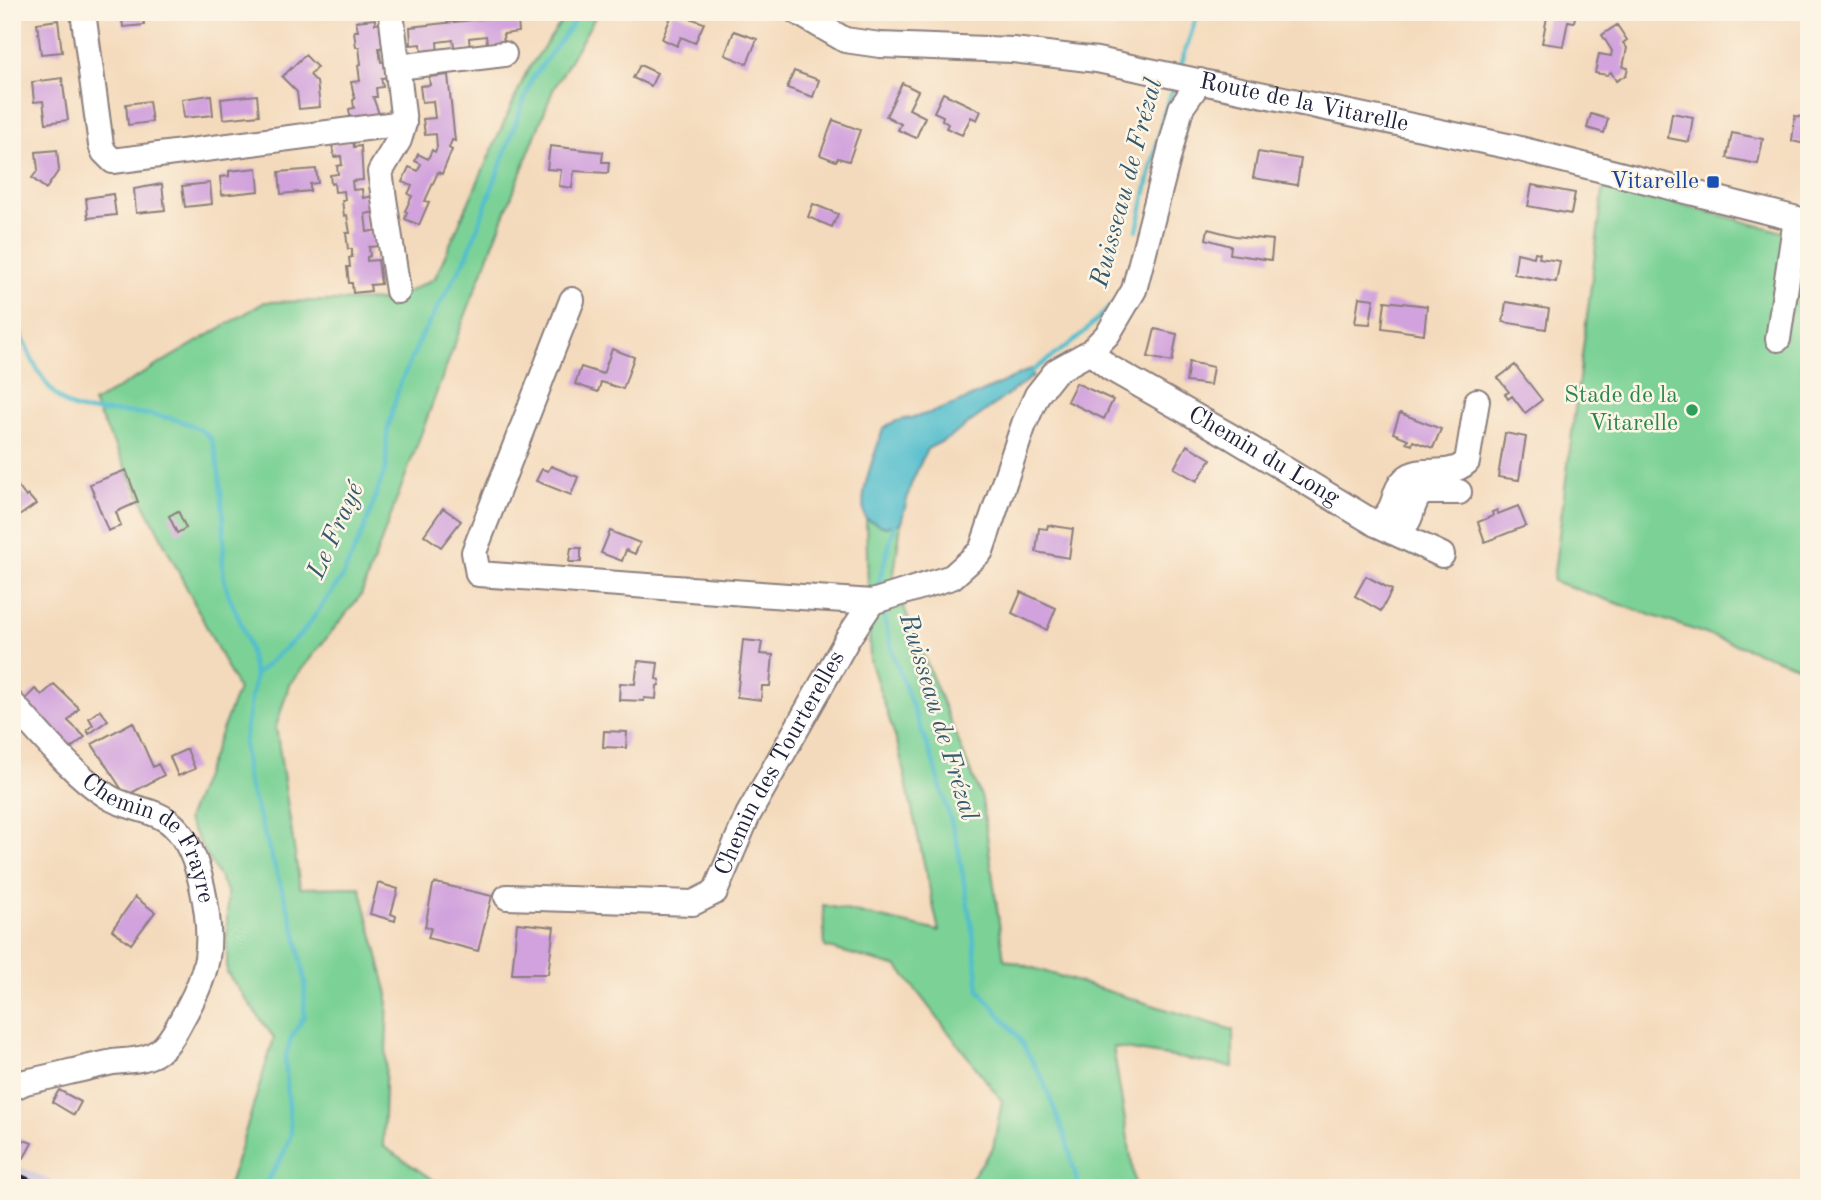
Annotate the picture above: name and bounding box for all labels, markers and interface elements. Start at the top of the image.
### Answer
street label: Route de la Vitarelle [1197,70,1410,137]
water label: Ruisseau de Frézal [1086,75,1168,291]
place label: Vitarelle [1610,170,1699,194]
marker: Vitarelle [1705,174,1721,190]
place label: Stade de la Vitarelle [1564,384,1678,436]
marker: Stade de la Vitarelle [1684,402,1700,418]
street label: Chemin du Long [1184,403,1343,511]
water label: Le Frayé [303,477,370,584]
water label: Ruisseau de Frézal [894,609,982,824]
street label: Chemin des Tourterelles [711,647,850,879]
street label: Chemin de Frayre [77,769,217,905]

